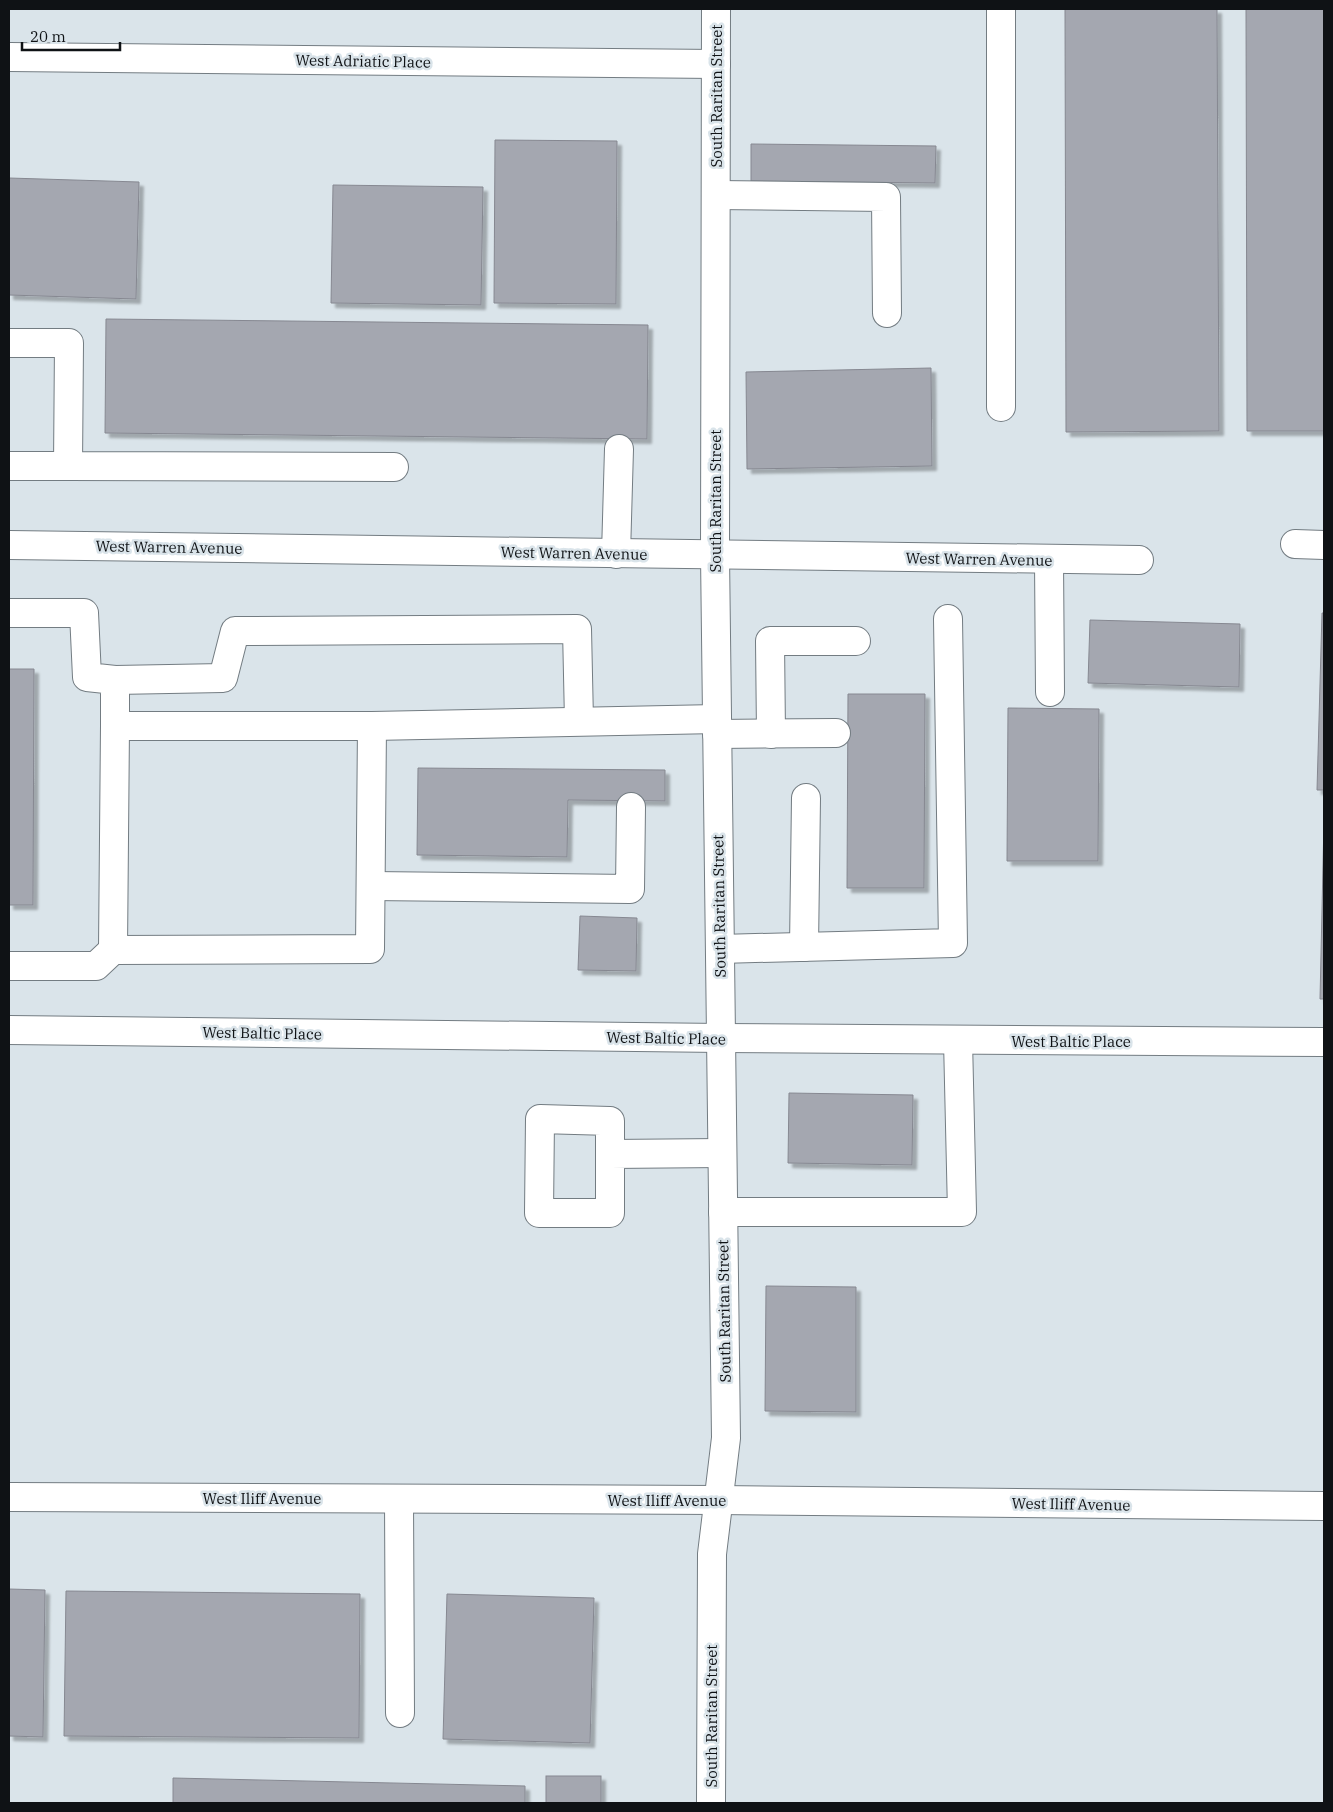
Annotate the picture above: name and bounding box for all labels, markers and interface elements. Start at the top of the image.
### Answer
scale bar [22,20,120,52]
street label: South Raritan Street [707,24,726,168]
text: 20 m [30,27,66,46]
street label: West Adriatic Place [295,50,431,72]
street label: South Raritan Street [706,429,725,573]
street label: West Warren Avenue [95,536,243,558]
street label: West Warren Avenue [500,542,648,564]
street label: West Warren Avenue [905,548,1053,570]
street label: South Raritan Street [708,834,730,978]
street label: West Baltic Place [202,1022,322,1044]
street label: West Baltic Place [606,1027,726,1049]
street label: West Baltic Place [1011,1032,1131,1051]
street label: South Raritan Street [713,1239,735,1383]
street label: West Iliff Avenue [203,1489,321,1508]
street label: West Iliff Avenue [608,1491,726,1510]
street label: West Iliff Avenue [1011,1493,1131,1515]
street label: South Raritan Street [702,1644,721,1788]

